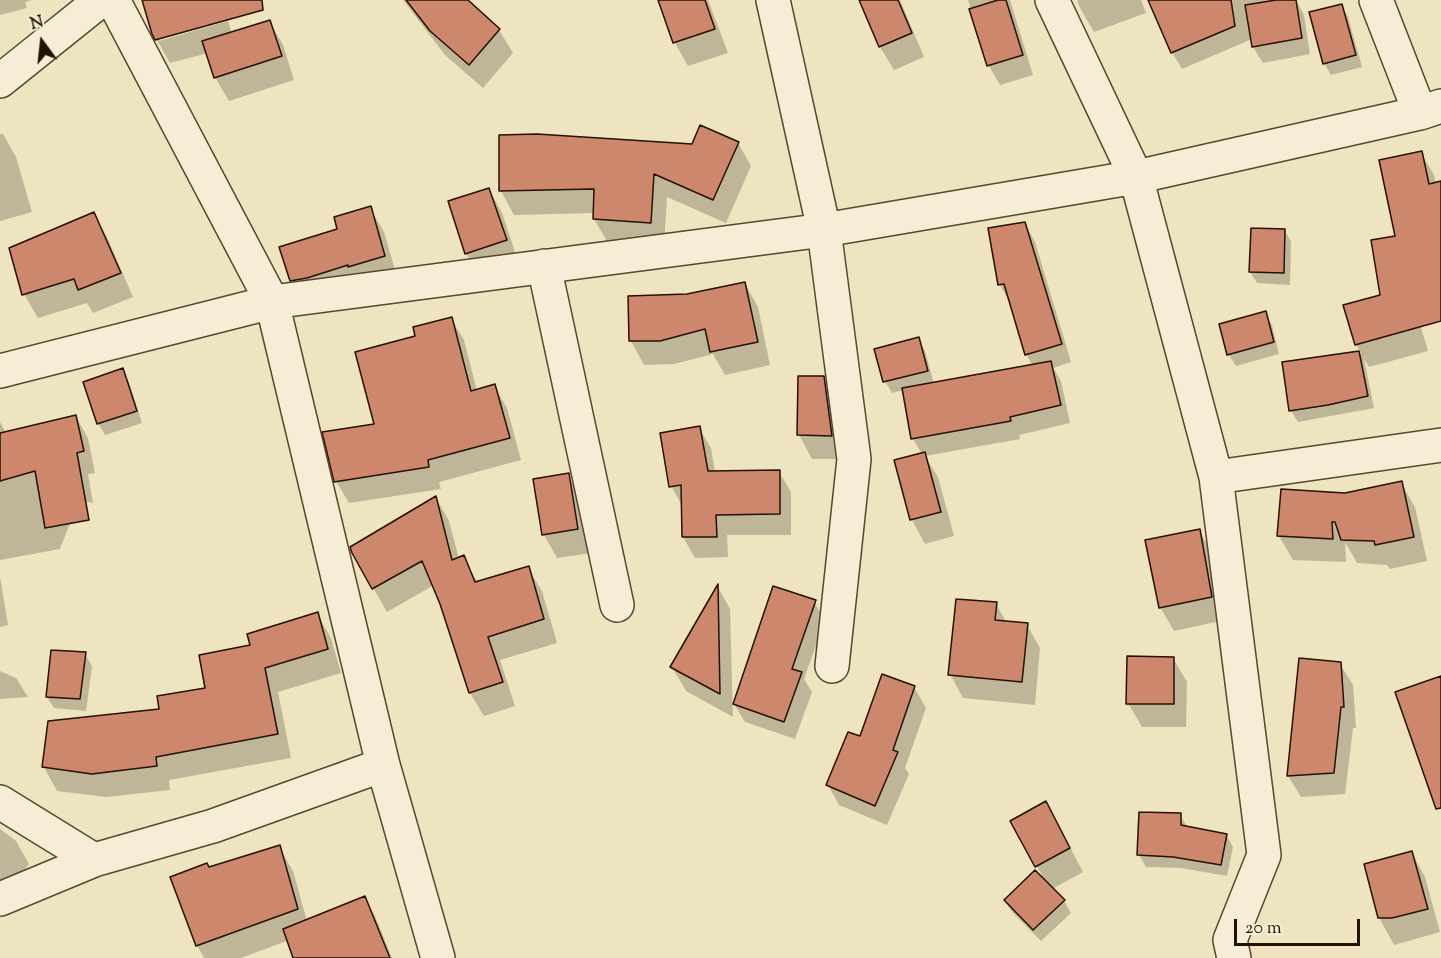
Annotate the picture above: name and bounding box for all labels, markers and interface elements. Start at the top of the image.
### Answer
text: N [28,11,46,37]
north arrow [12,12,72,72]
scale bar [1237,907,1363,945]
text: 20 m [1245,916,1282,942]

